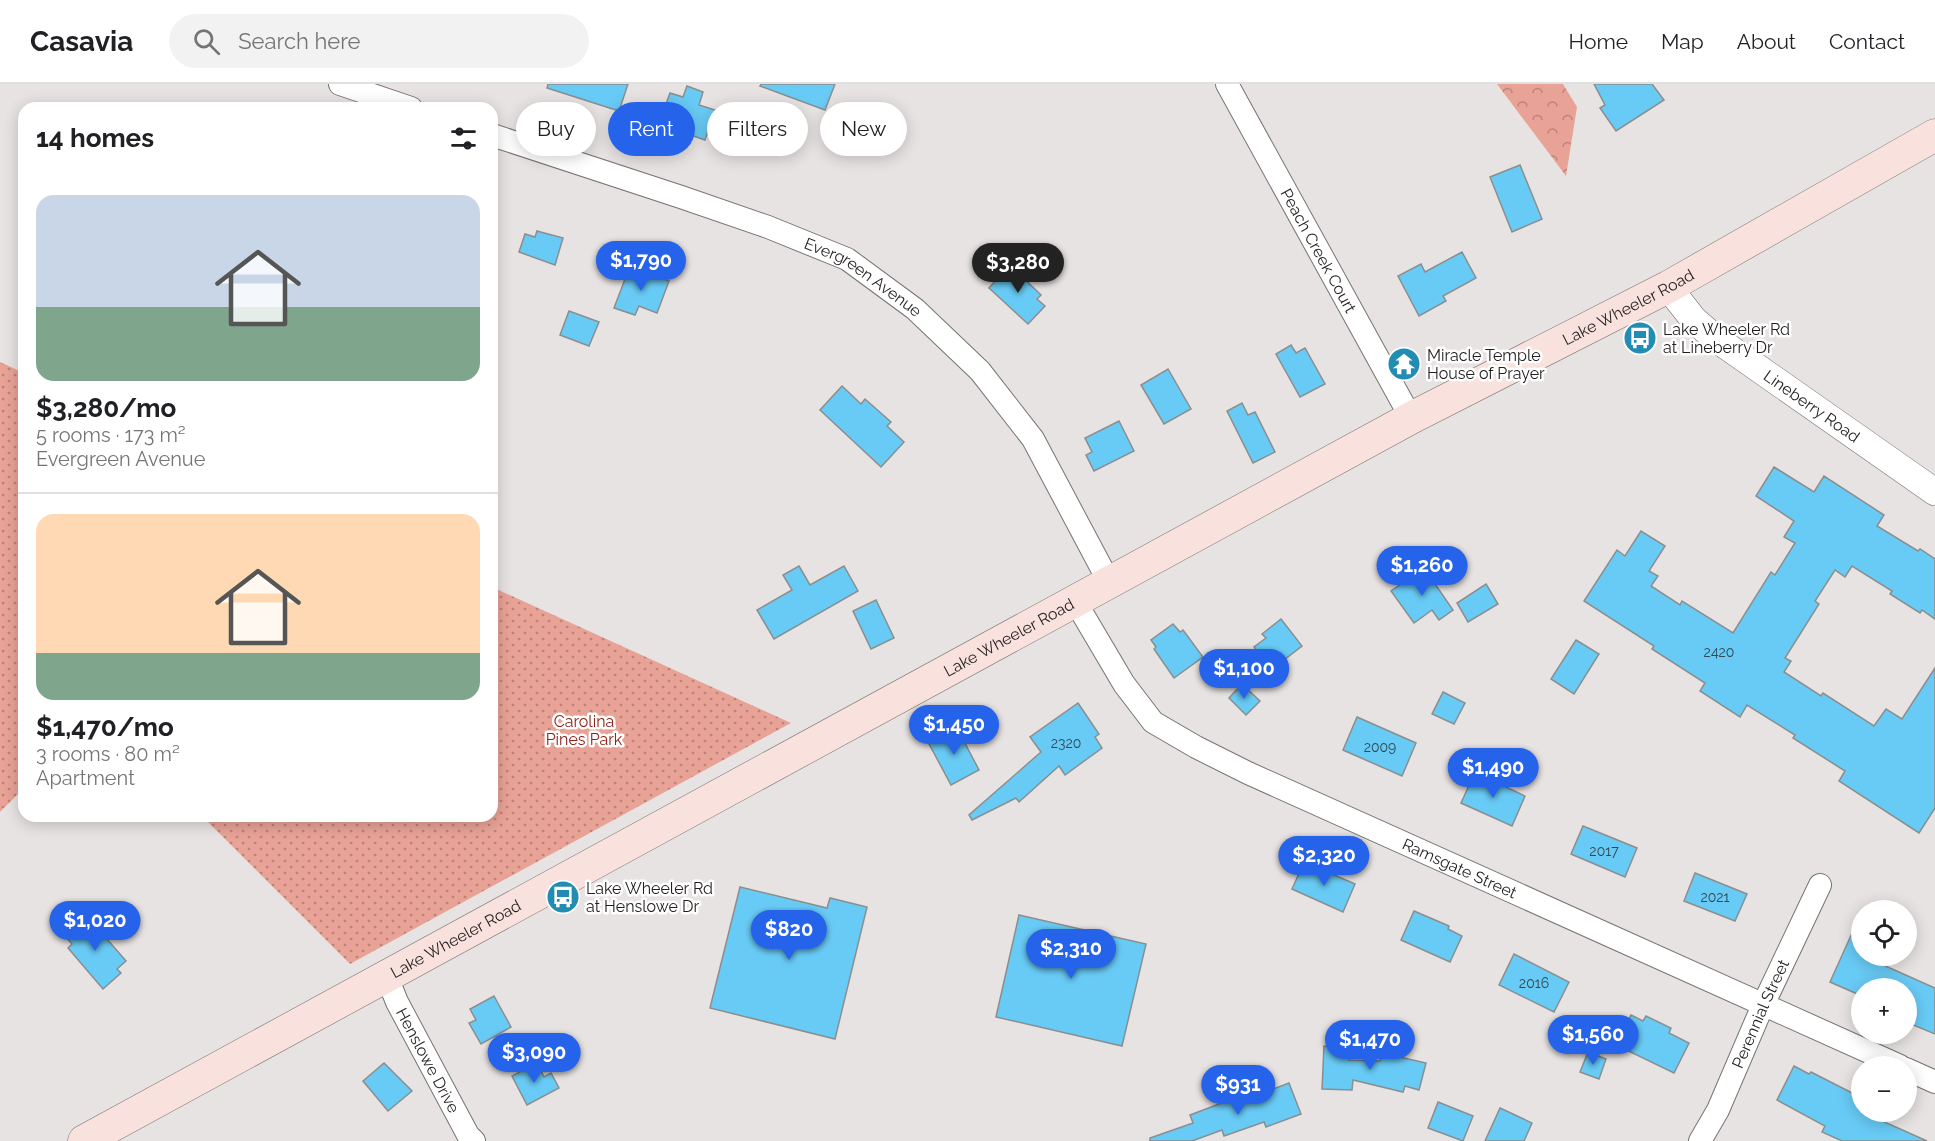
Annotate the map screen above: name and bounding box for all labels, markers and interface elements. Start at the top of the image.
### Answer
search box [169,14,589,68]
text: Casavia [30,25,133,58]
icon: search [190,25,223,58]
text: Search here [238,28,360,54]
text: Home [1569,29,1628,54]
text: Map [1661,29,1704,54]
text: About [1737,29,1796,54]
text: Contact [1829,29,1905,54]
chip: Buy [516,102,596,156]
chip: Rent [608,102,695,156]
chip: Filters [707,102,808,156]
chip: New [820,102,907,156]
icon: filters [447,122,480,155]
text: 14 homes [36,123,154,153]
street label: Peach Creek Court [1277,185,1361,316]
street label: Evergreen Avenue [802,233,926,320]
icon: home [204,234,312,342]
pin: $1,790 [592,241,690,292]
pin: $3,280 [969,243,1067,294]
text: $1,790 [610,248,672,272]
text: $3,280 [986,250,1050,274]
street label: Lake Wheeler Road [1559,265,1697,349]
bus stop icon: Lake Wheeler Rd at Lineberry Dr [1622,320,1658,356]
place label: Lake Wheeler Rd at Lineberry Dr [1663,320,1790,357]
temple icon: Miracle Temple House of Prayer [1386,346,1422,382]
place label: Miracle Temple House of Prayer [1427,346,1545,383]
street label: Lineberry Road [1760,366,1864,446]
text: $3,280/mo [36,393,176,423]
text: 5 rooms · 173 m² [36,423,186,447]
text: Evergreen Avenue [36,447,205,471]
pin: $1,260 [1373,546,1471,597]
icon: home [204,553,312,661]
text: $1,260 [1391,553,1453,577]
street label: Lake Wheeler Road [940,594,1077,680]
house number: 2420 [1704,644,1734,660]
pin: $1,100 [1195,649,1293,700]
text: $1,100 [1213,656,1275,680]
pin: $1,450 [905,705,1003,756]
text: $1,470/mo [36,712,174,742]
park label: Carolina Pines Park [546,712,623,749]
text: $1,450 [923,712,985,736]
house number: 2320 [1051,735,1081,751]
house number: 2009 [1364,739,1396,755]
text: 3 rooms · 80 m² [36,742,180,766]
pin: $1,490 [1444,748,1542,799]
text: $1,490 [1462,755,1524,779]
text: Apartment [36,766,135,790]
street label: Ramsgate Street [1399,834,1520,902]
pin: $2,320 [1275,836,1373,887]
text: $2,320 [1292,843,1356,867]
house number: 2017 [1589,843,1619,859]
bus stop icon: Lake Wheeler Rd at Henslowe Dr [545,879,581,915]
place label: Lake Wheeler Rd at Henslowe Dr [586,879,713,916]
house number: 2021 [1700,889,1730,905]
street label: Lake Wheeler Road [387,895,524,982]
map controls [1851,900,1917,1122]
button: locate [1851,900,1917,966]
pin: $1,020 [46,901,144,952]
text: $1,020 [63,908,127,932]
pin: $820 [753,910,825,961]
text: $820 [765,917,813,941]
pin: $2,310 [1022,929,1120,980]
text: $2,310 [1040,936,1102,960]
street label: Perennial Street [1728,956,1793,1071]
house number: 2016 [1519,975,1549,991]
button: + [1851,978,1917,1044]
street label: Henslowe Drive [392,1005,464,1116]
pin: $1,560 [1544,1015,1642,1066]
pin: $1,470 [1321,1020,1419,1071]
text: $1,560 [1562,1022,1624,1046]
text: $1,470 [1339,1027,1401,1051]
pin: $3,090 [485,1033,583,1084]
text: $3,090 [502,1040,566,1064]
button: − [1851,1056,1917,1122]
pin: $931 [1202,1065,1274,1116]
text: $931 [1215,1072,1261,1096]

